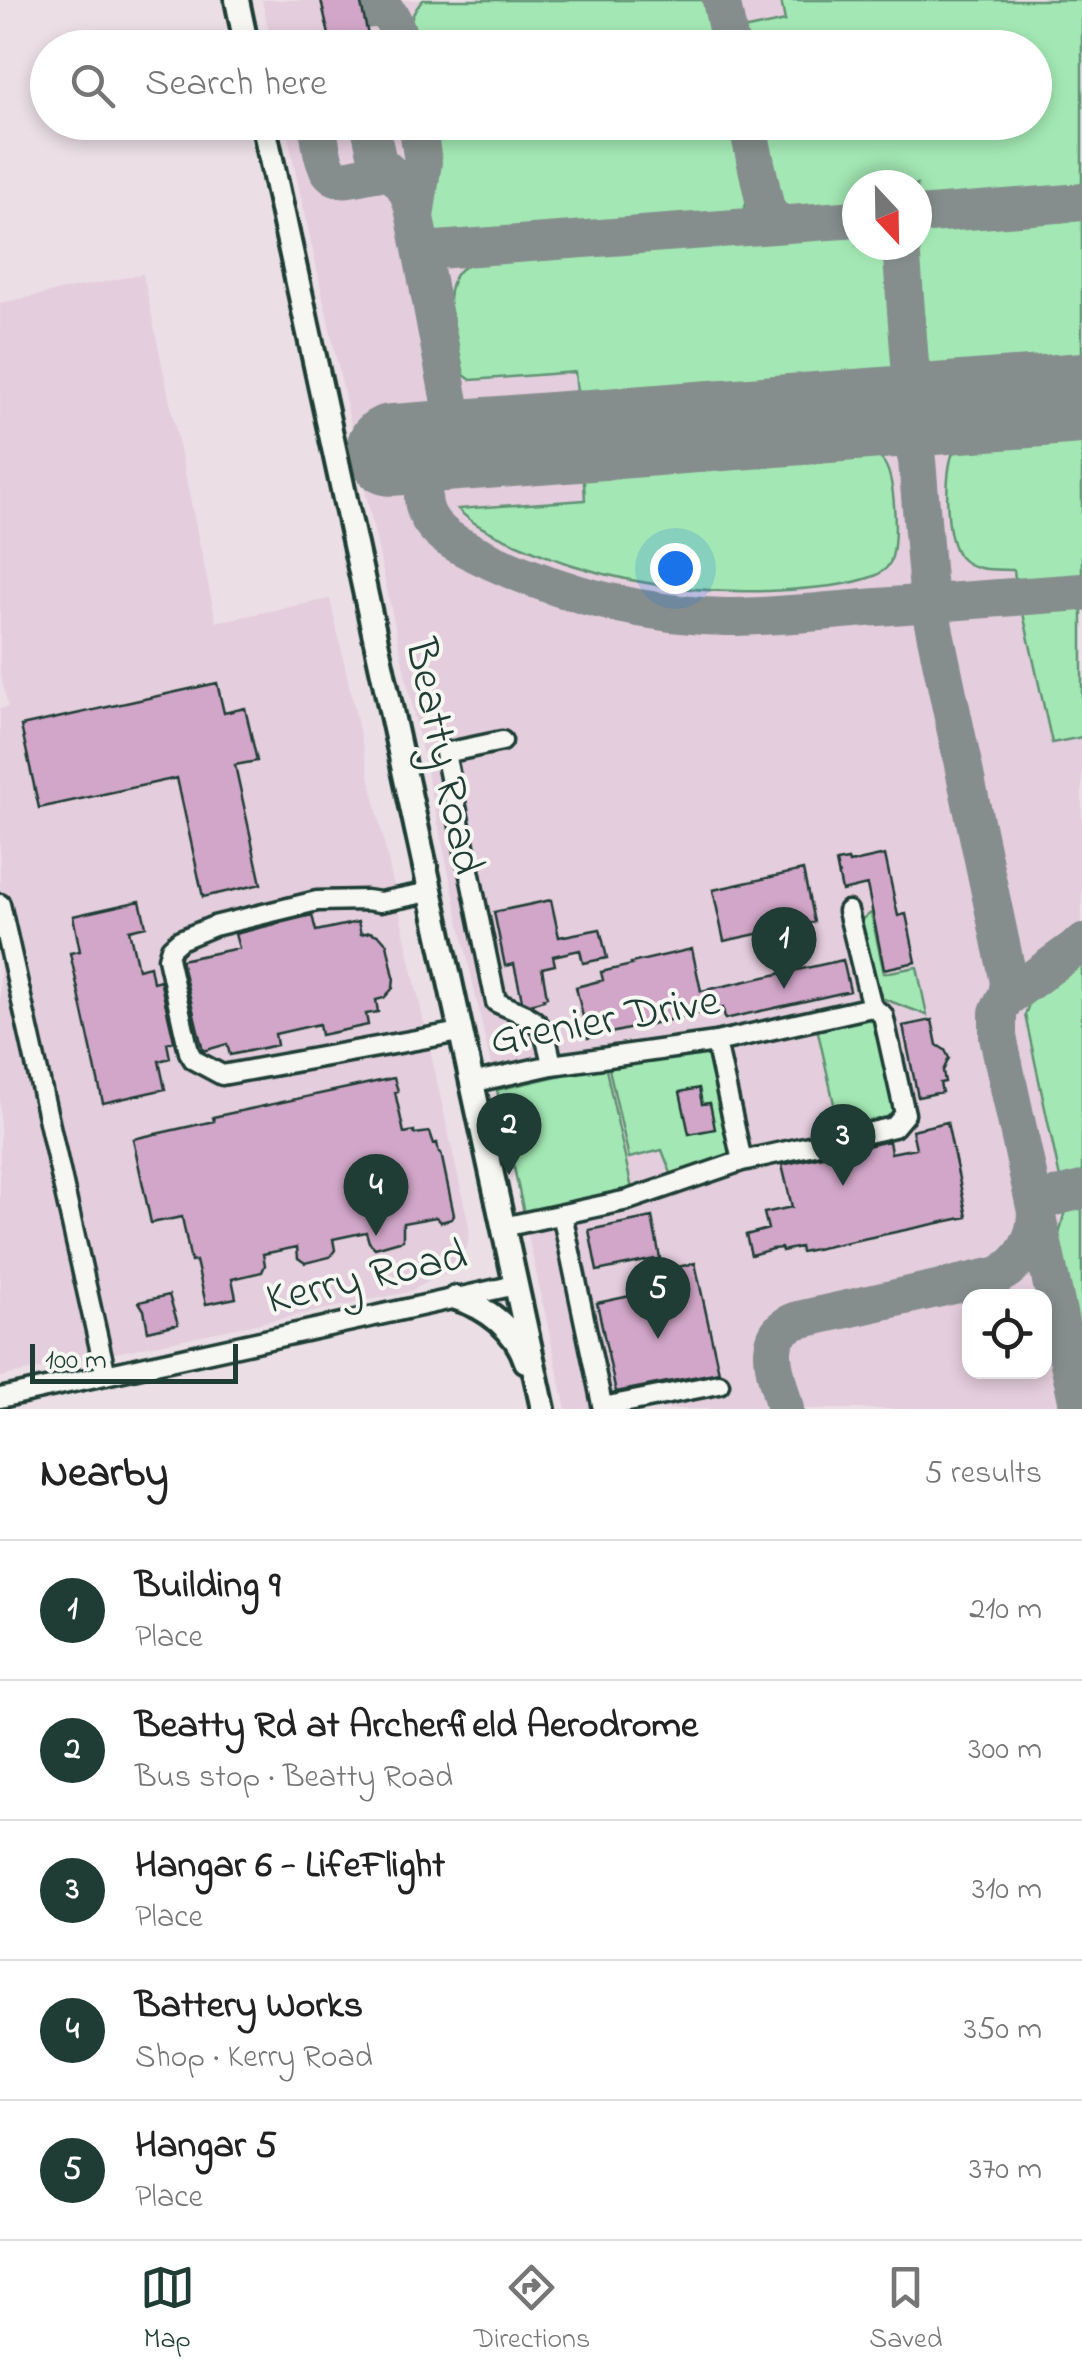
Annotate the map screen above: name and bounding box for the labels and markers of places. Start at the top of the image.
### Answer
pin: 1 [752,906,816,989]
pin: 2 [476,1092,542,1175]
pin: 3 [810,1104,876,1186]
pin: 4 [344,1154,408,1236]
pin: 5 [626,1256,690,1339]

